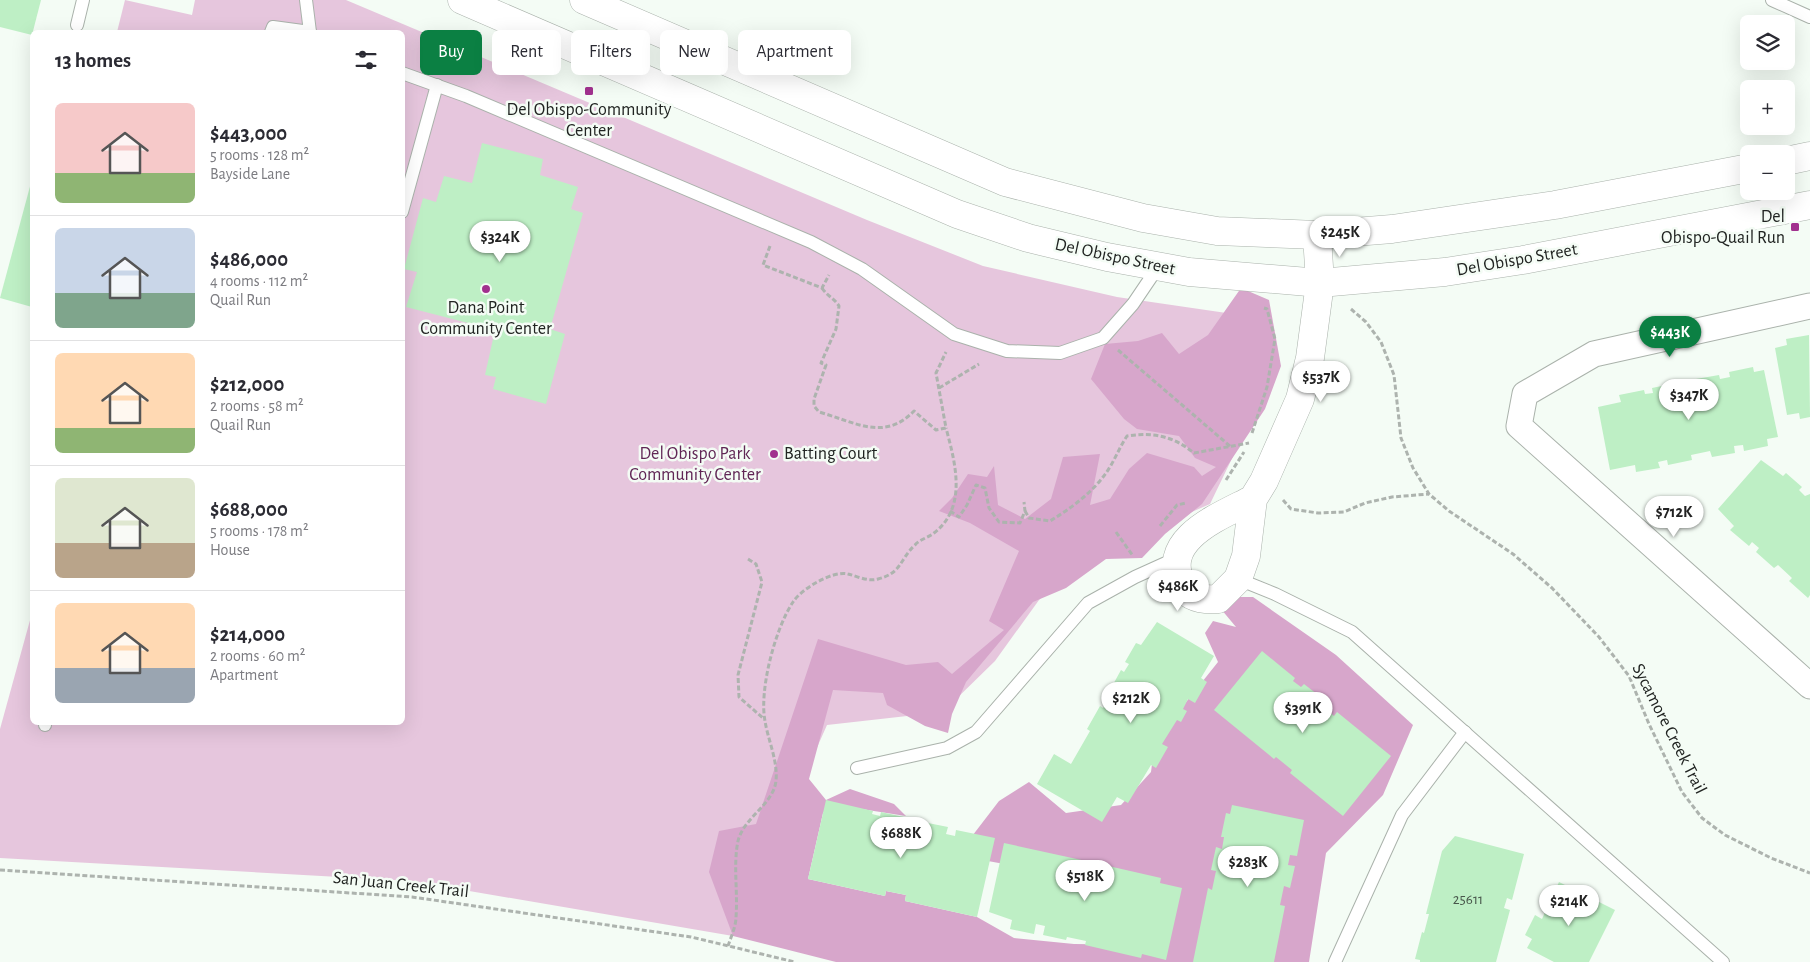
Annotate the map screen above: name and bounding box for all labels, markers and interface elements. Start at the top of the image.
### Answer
map controls [1740,15,1795,200]
button: layers [1740,15,1795,70]
chip: Buy [420,30,482,75]
chip: Rent [492,30,561,75]
chip: Filters [571,30,650,75]
chip: New [660,30,728,75]
chip: Apartment [738,30,851,75]
icon: filters [352,46,380,74]
text: 13 homes [55,50,131,71]
button: + [1740,80,1795,135]
marker: Del Obispo-Community Center [583,85,595,97]
place label: Del Obispo-Community Center [507,101,672,140]
icon: home [95,123,155,183]
text: $443,000 [210,123,287,144]
button: − [1740,145,1795,200]
text: 5 rooms · 128 m² [210,147,309,163]
text: Bayside Lane [210,166,290,182]
place label: Del Obispo-Quail Run [1661,208,1785,247]
pin: $245K [1305,216,1375,258]
pin: $324K [465,220,535,263]
marker: Del Obispo-Quail Run [1789,221,1801,233]
text: $245K [1320,224,1360,240]
text: $324K [480,229,520,245]
street label: Del Obispo Street [1053,235,1177,279]
street label: Del Obispo Street [1455,240,1579,279]
icon: home [95,248,155,308]
text: $486,000 [210,249,288,270]
text: 4 rooms · 112 m² [210,273,308,289]
marker: Dana Point Community Center [480,283,492,295]
text: Quail Run [210,292,271,308]
place label: Dana Point Community Center [420,299,552,338]
pin: $443K [1635,316,1705,358]
text: $443K [1650,324,1690,340]
pin: $537K [1286,360,1356,403]
text: $537K [1302,369,1340,385]
icon: home [95,373,155,433]
text: $212,000 [210,374,284,395]
pin: $347K [1654,378,1724,421]
text: $347K [1670,387,1708,403]
text: 2 rooms · 58 m² [210,398,304,414]
text: Quail Run [210,417,271,433]
park label: Del Obispo Park Community Center [629,445,761,484]
place label: Batting Court [784,445,877,463]
marker: Batting Court [768,448,780,460]
pin: $712K [1639,496,1709,538]
icon: home [95,498,155,558]
text: $688,000 [210,499,288,520]
text: $712K [1656,504,1692,520]
text: 5 rooms · 178 m² [210,523,308,539]
text: House [210,542,250,558]
pin: $486K [1143,570,1213,612]
text: $486K [1158,578,1198,594]
icon: home [95,623,155,683]
text: $214,000 [210,624,285,645]
text: 2 rooms · 60 m² [210,648,305,664]
street label: Sycamore Creek Trail [1628,661,1710,797]
text: Apartment [210,667,278,683]
pin: $212K [1096,682,1166,724]
text: $212K [1112,690,1150,706]
pin: $391K [1268,692,1338,734]
text: $391K [1285,700,1321,716]
pin: $688K [866,816,936,859]
text: $688K [881,825,921,841]
pin: $283K [1213,846,1283,888]
text: $283K [1229,854,1267,870]
pin: $518K [1050,860,1120,902]
text: $518K [1066,868,1104,884]
street label: San Juan Creek Trail [332,869,470,901]
pin: $214K [1534,884,1604,927]
house number: 25611 [1453,892,1483,907]
text: $214K [1550,893,1588,909]

